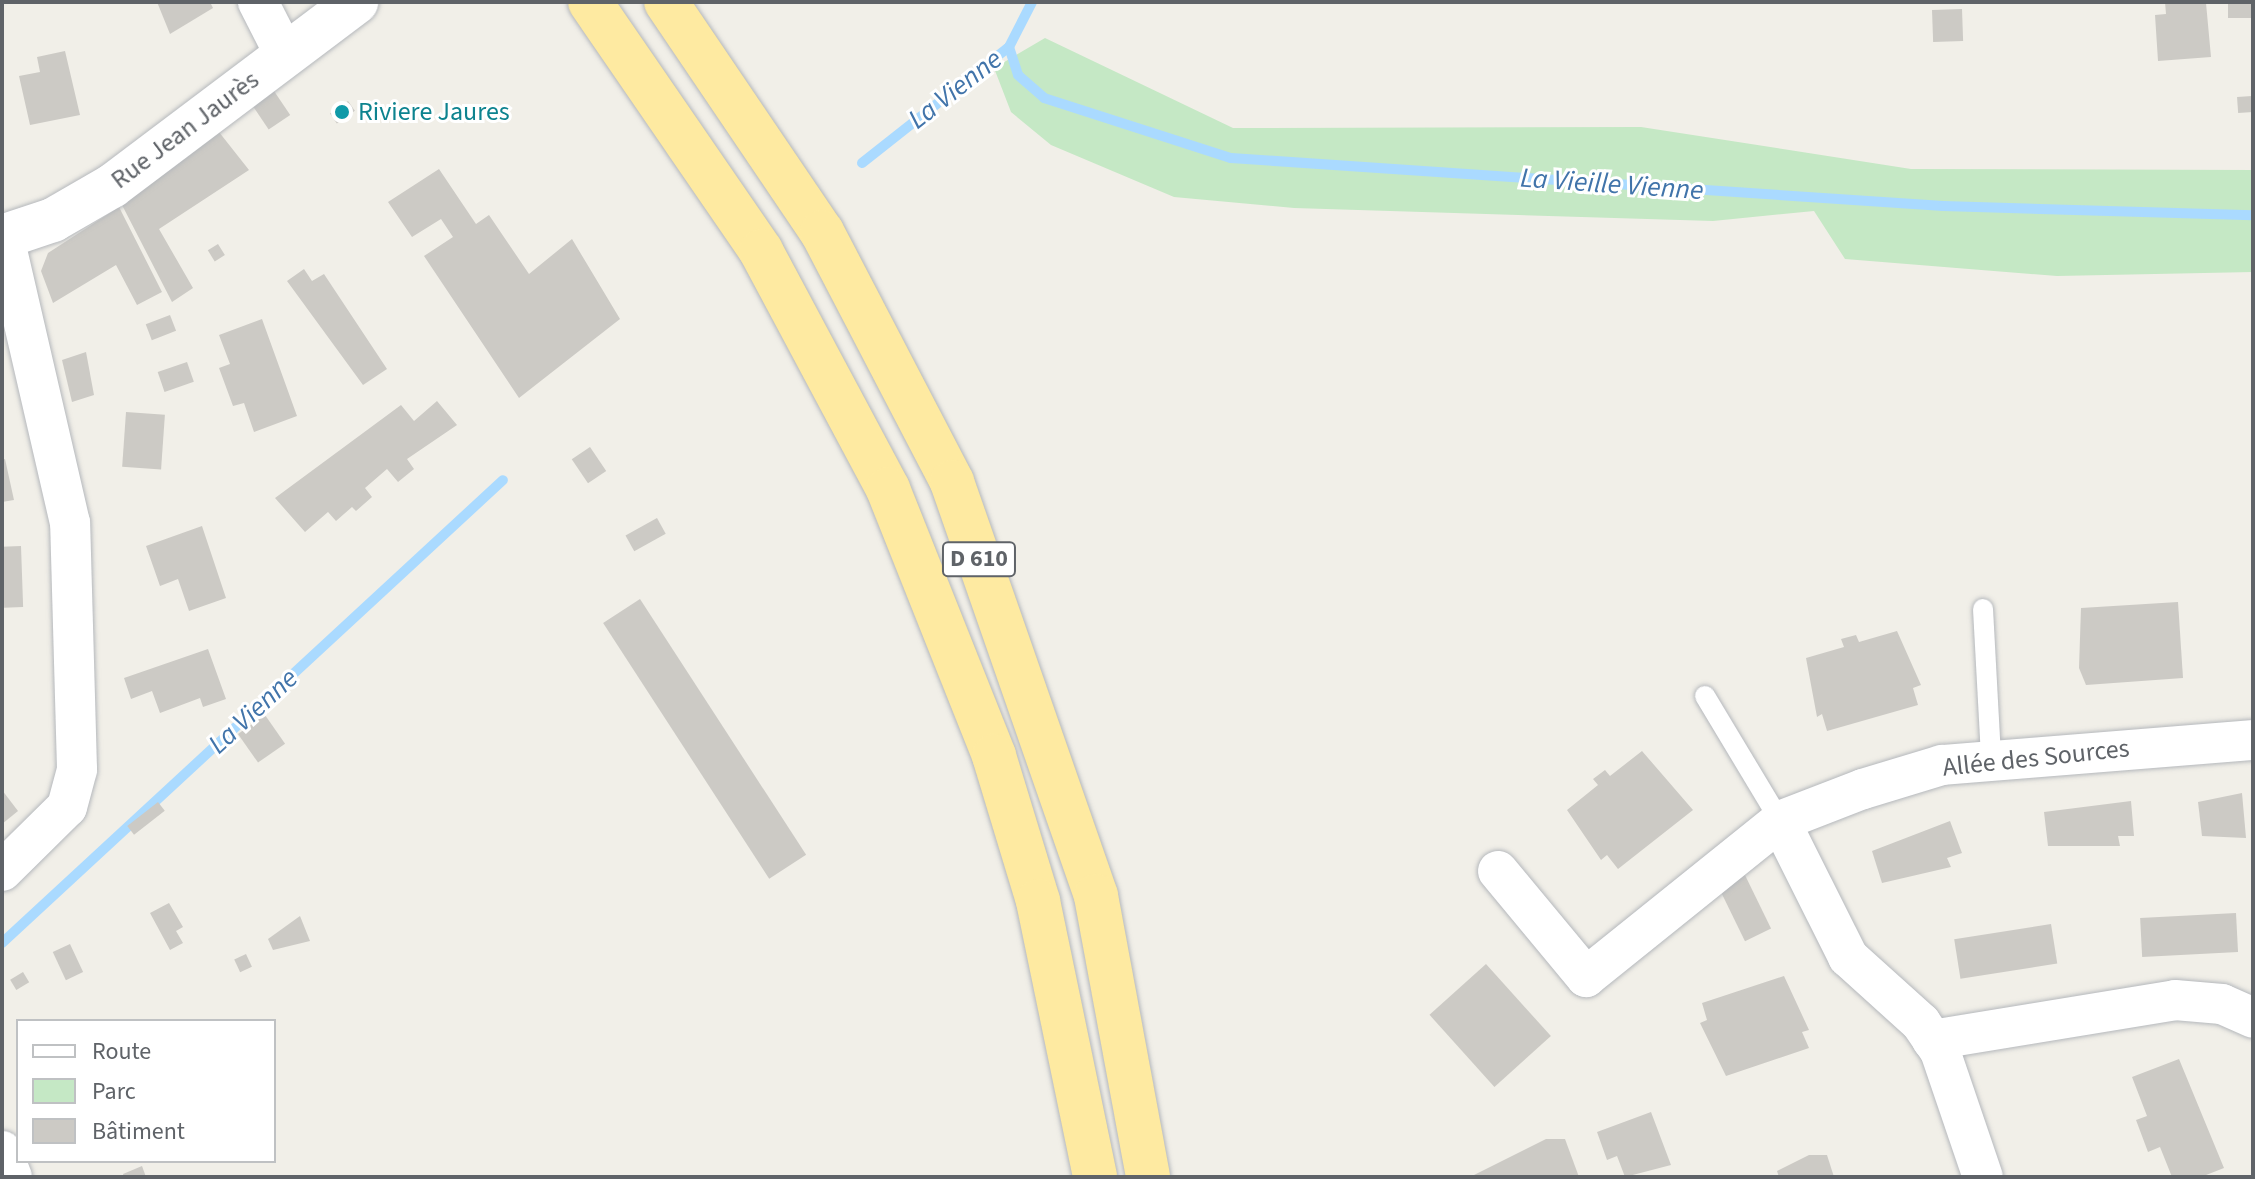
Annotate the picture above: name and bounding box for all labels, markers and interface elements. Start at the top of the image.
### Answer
water label: La Vienne [901,42,1009,136]
street label: Rue Jean Jaurès [105,64,265,196]
place label: Riviere Jaures [358,96,510,128]
marker: Riviere Jaures [333,103,351,121]
water label: La Vieille Vienne [1519,161,1705,207]
road number: D 610 [941,539,1017,579]
water label: La Vienne [201,661,305,761]
street label: Allée des Sources [1941,733,2131,783]
legend [16,1019,276,1163]
text: Route [92,1034,151,1069]
text: Parc [92,1074,136,1109]
text: Bâtiment [92,1114,185,1149]

